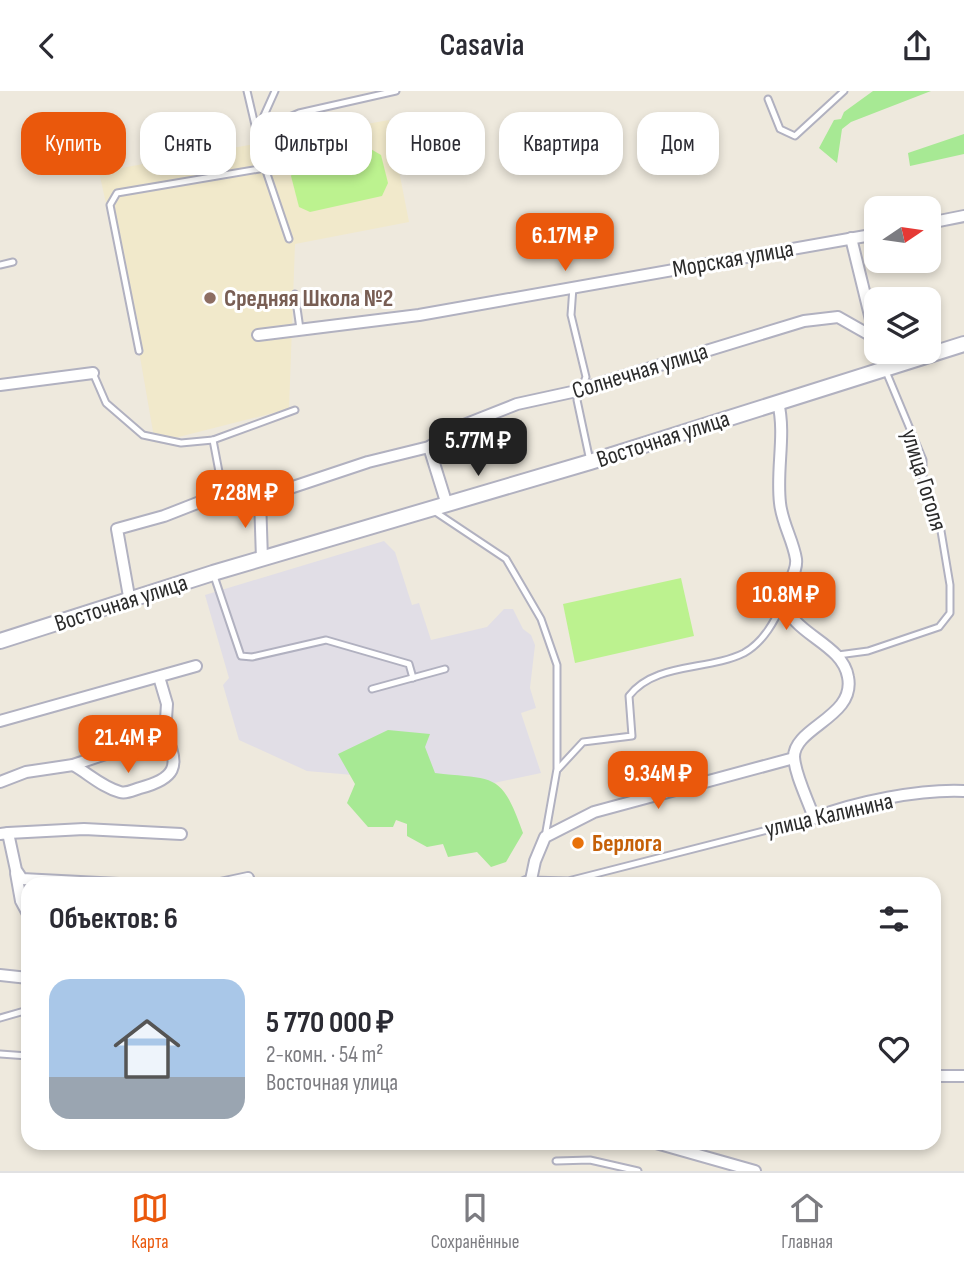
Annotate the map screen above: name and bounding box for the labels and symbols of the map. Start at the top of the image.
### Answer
north arrow [864,196,942,273]
pin: 6.17M ₽ [500,213,630,273]
street label: Морская улица [670,234,796,284]
place label: Средняя Школа №2 [224,284,393,313]
marker: Средняя Школа №2 [202,290,218,306]
street label: Солнечная улица [569,337,711,405]
street label: Восточная улица [593,404,733,474]
pin: 5.77M ₽ [413,419,543,478]
street label: улица Гоголя [895,426,953,534]
pin: 7.28M ₽ [180,471,310,530]
street label: Восточная улица [51,568,191,638]
pin: 10.8M ₽ [721,573,851,632]
pin: 21.4M ₽ [63,715,193,775]
pin: 9.34M ₽ [593,751,723,811]
street label: улица Калинина [762,786,896,844]
place label: Берлога [592,829,662,858]
marker: Берлога [570,835,586,851]

